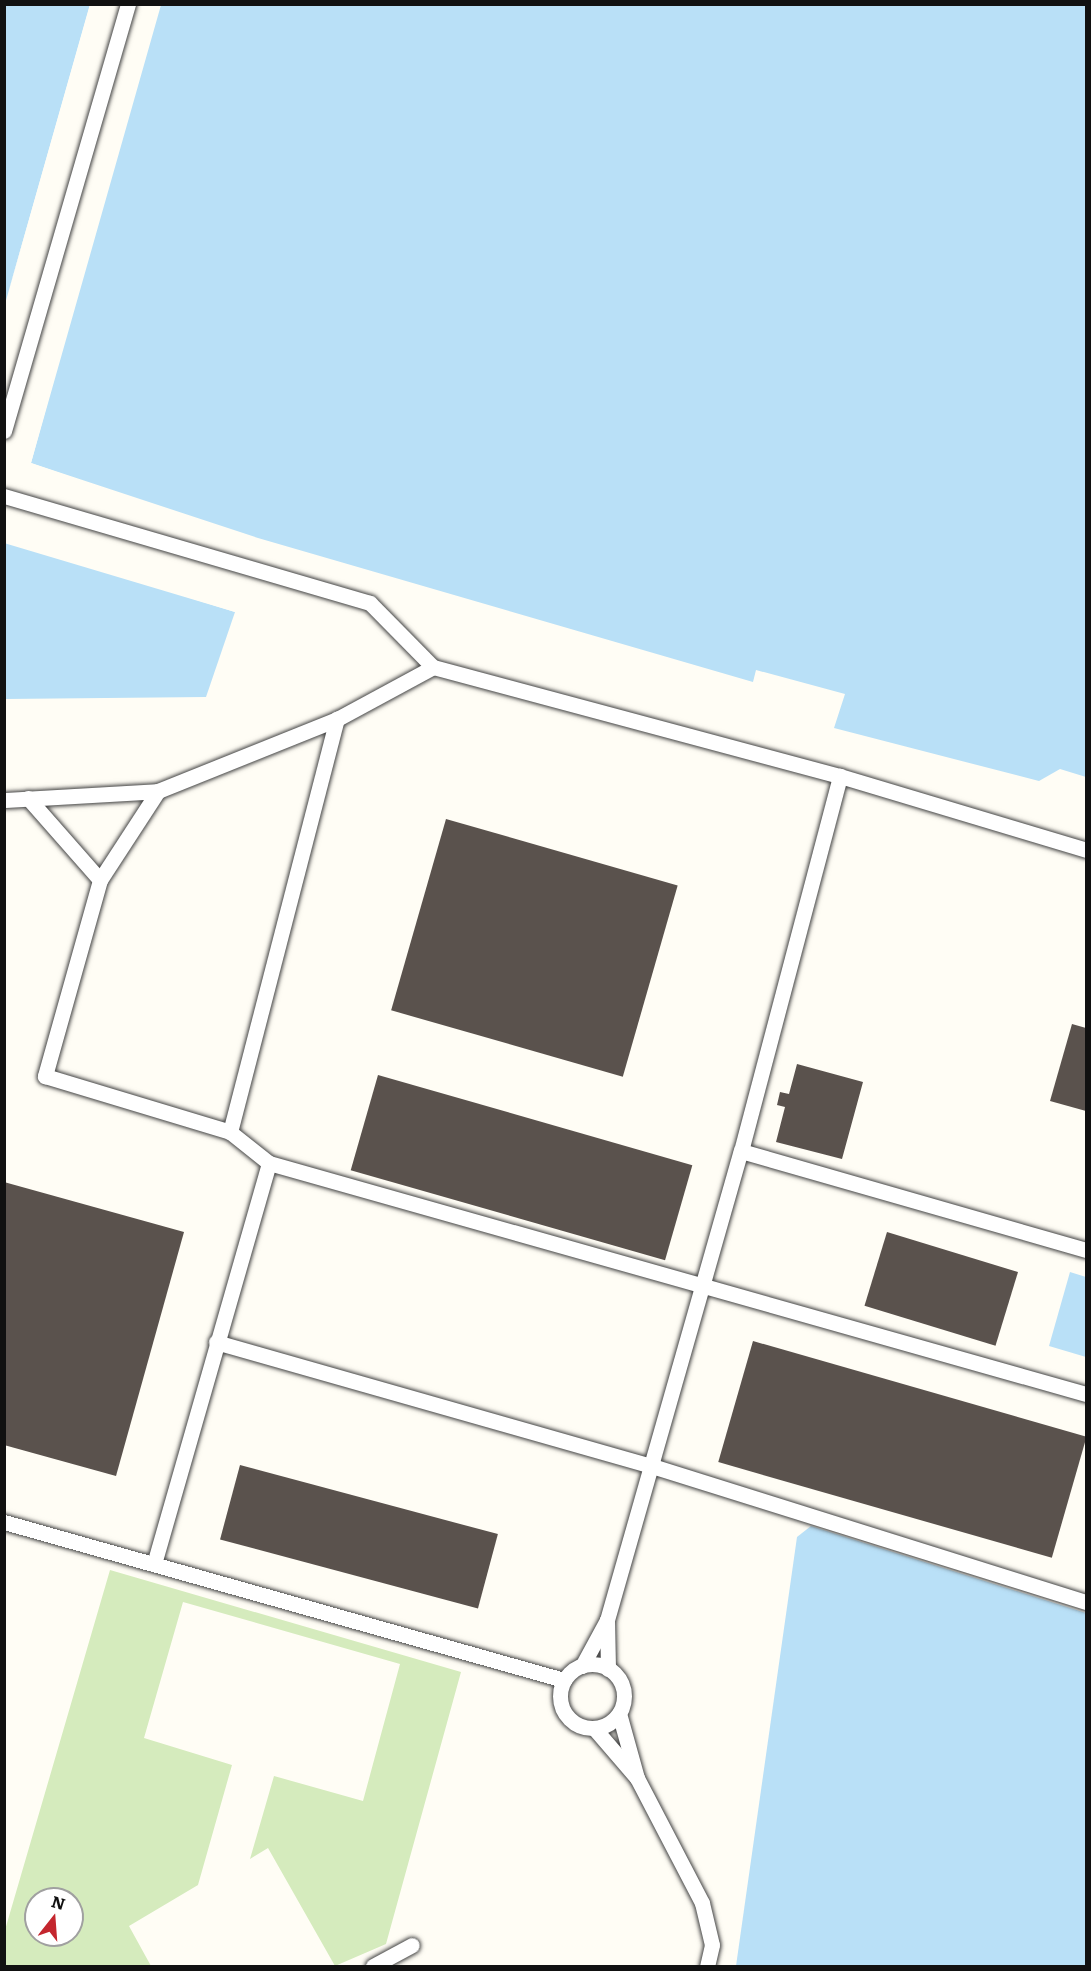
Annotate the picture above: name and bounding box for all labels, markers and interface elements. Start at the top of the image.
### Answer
north arrow [24,1887,84,1947]
text: N [49,1888,69,1915]

